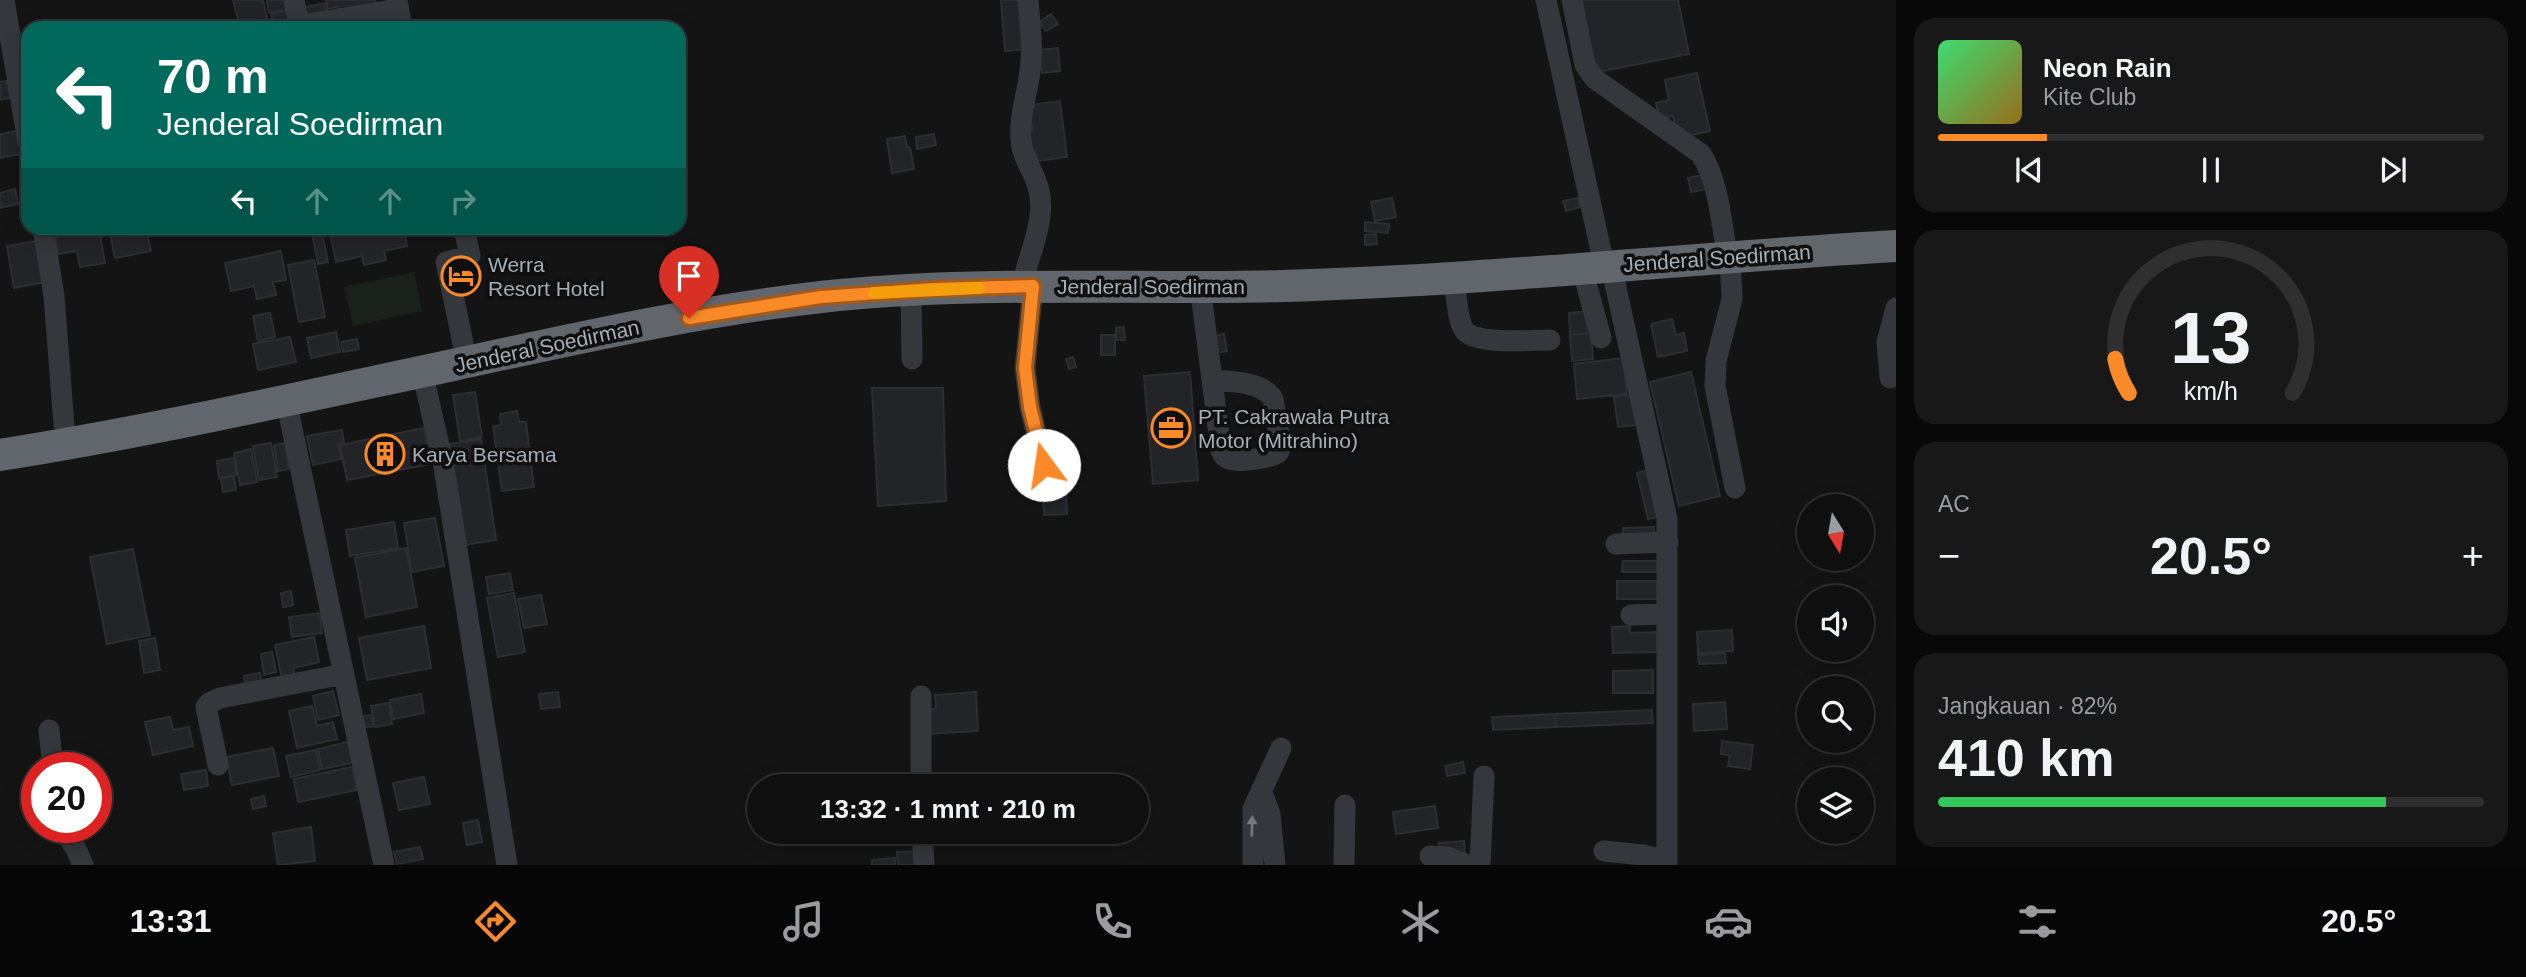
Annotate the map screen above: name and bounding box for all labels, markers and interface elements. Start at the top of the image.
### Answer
icon: left [42,49,133,140]
text: 70 m [157,49,269,103]
text: Neon Rain [2043,53,2172,83]
text: Kite Club [2043,84,2136,110]
text: Jenderal Soedirman [157,106,443,142]
icon: previous [2010,151,2048,189]
icon: pause [2192,151,2230,189]
icon: next [2374,151,2412,189]
icon: left [225,182,263,220]
icon: ahead [298,182,336,220]
icon: ahead [371,182,409,220]
icon: right [444,182,482,220]
street label: Jenderal Soedirman [1622,240,1812,276]
pin [659,246,719,318]
place label: Werra Resort Hotel [488,253,605,300]
hotel icon: Werra Resort Hotel [440,255,482,297]
icon: arrive [670,257,708,295]
street label: Jenderal Soedirman [1057,275,1245,298]
text: 13 [2171,297,2251,378]
street label: Jenderal Soedirman [453,315,641,377]
text: km/h [2184,376,2238,404]
place label: PT. Cakrawala Putra Motor (Mitrahino) [1198,405,1390,452]
office icon: PT. Cakrawala Putra Motor (Mitrahino) [1150,407,1192,449]
position arrow [1007,428,1081,502]
building icon: Karya Bersama [364,433,406,475]
place label: Karya Bersama [412,443,557,466]
text: AC [1938,491,1970,517]
north arrow [1797,494,1874,570]
map controls [1797,494,1874,844]
text: 20.5° [2150,527,2272,585]
text: − [1938,535,1960,577]
text: + [2462,535,2484,577]
button: sound [1797,585,1874,662]
button: search [1797,676,1874,753]
text: Jangkauan · 82% [1938,693,2117,719]
text: 410 km [1938,729,2114,787]
speed limit sign: 20 [21,752,112,843]
button: layers [1797,767,1874,844]
text: 13:32 · 1 mnt · 210 m [820,794,1076,824]
one-way arrow [1246,815,1258,837]
icon: directions [471,897,520,946]
icon: music [779,897,828,946]
icon: phone [1088,897,1137,946]
icon: climate [1396,897,1445,946]
icon: car [1704,897,1753,946]
icon: filters [2013,897,2062,946]
text: 13:31 [130,903,212,939]
text: 20.5° [2321,903,2396,939]

